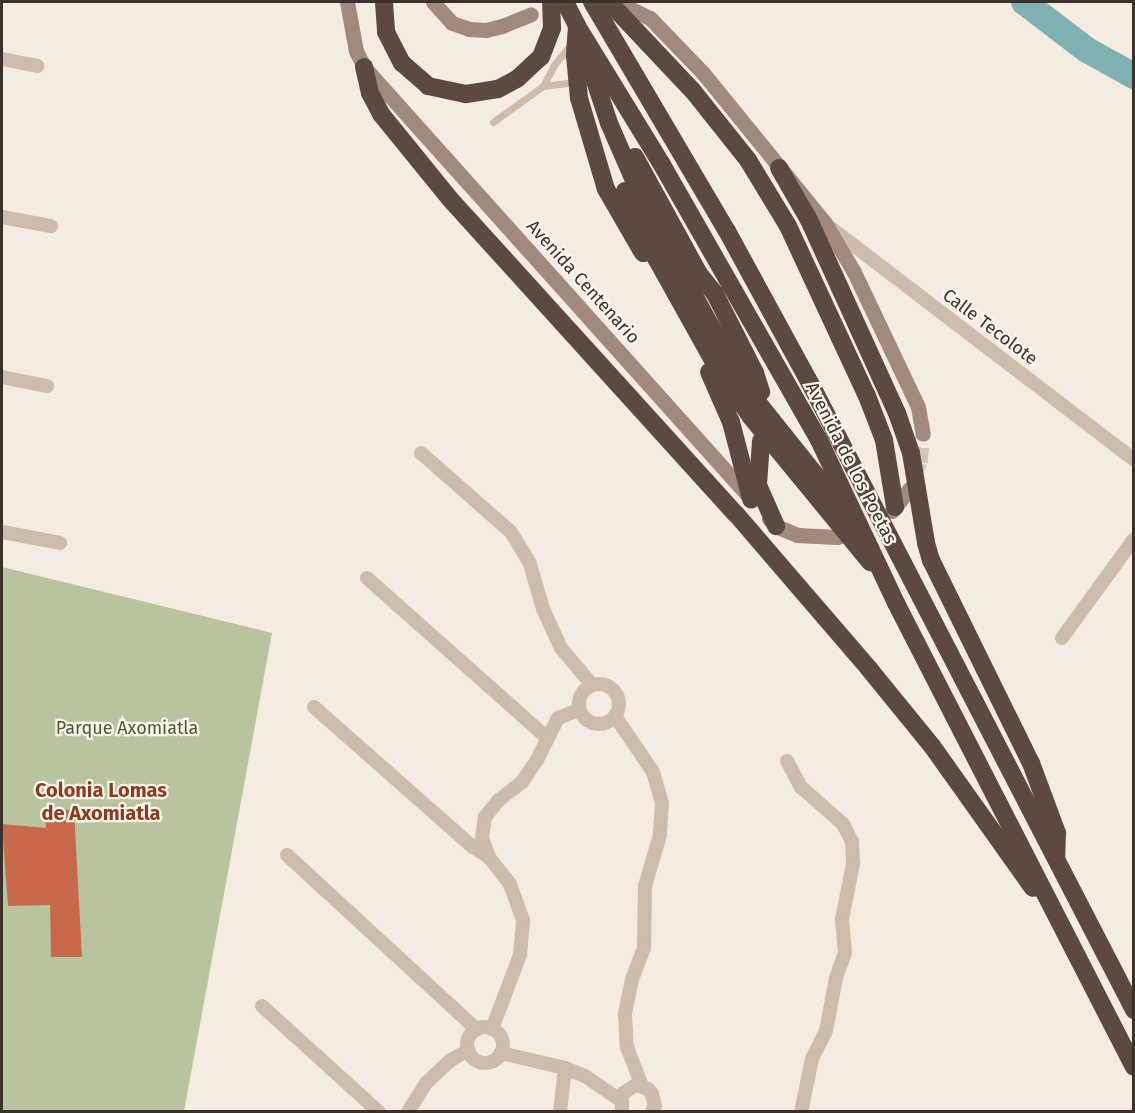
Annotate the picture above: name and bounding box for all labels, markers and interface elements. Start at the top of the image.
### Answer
street label: Avenida Centenario [522,216,644,348]
street label: Calle Tecolote [938,284,1042,370]
street label: Avenida de los Poetas [801,378,901,548]
park label: Parque Axomiatla [56,717,198,739]
district label: Colonia Lomas de Axomiatla [35,778,167,825]

